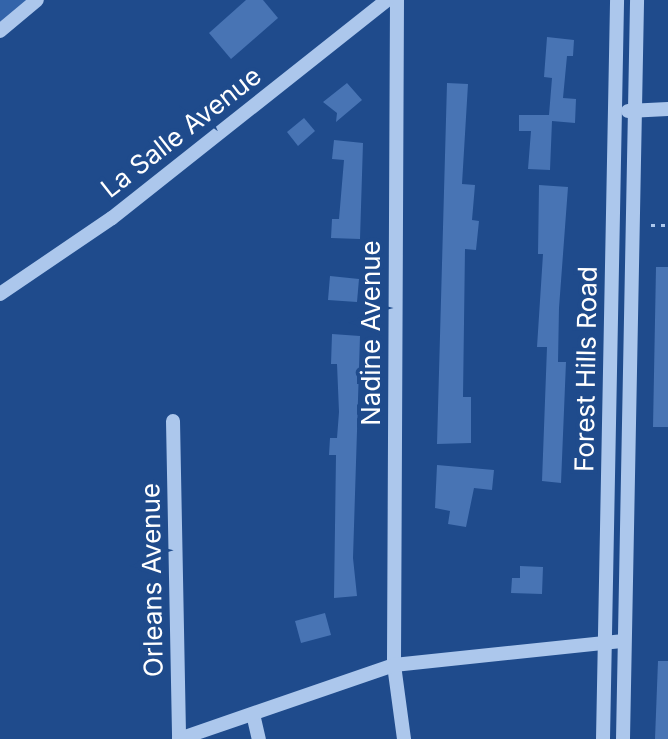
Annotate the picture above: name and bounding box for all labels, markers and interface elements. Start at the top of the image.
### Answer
street label: La Salle Avenue [95,60,267,204]
street label: Nadine Avenue [355,240,387,426]
street label: Forest Hills Road [569,266,603,472]
street label: Orleans Avenue [135,483,169,677]

